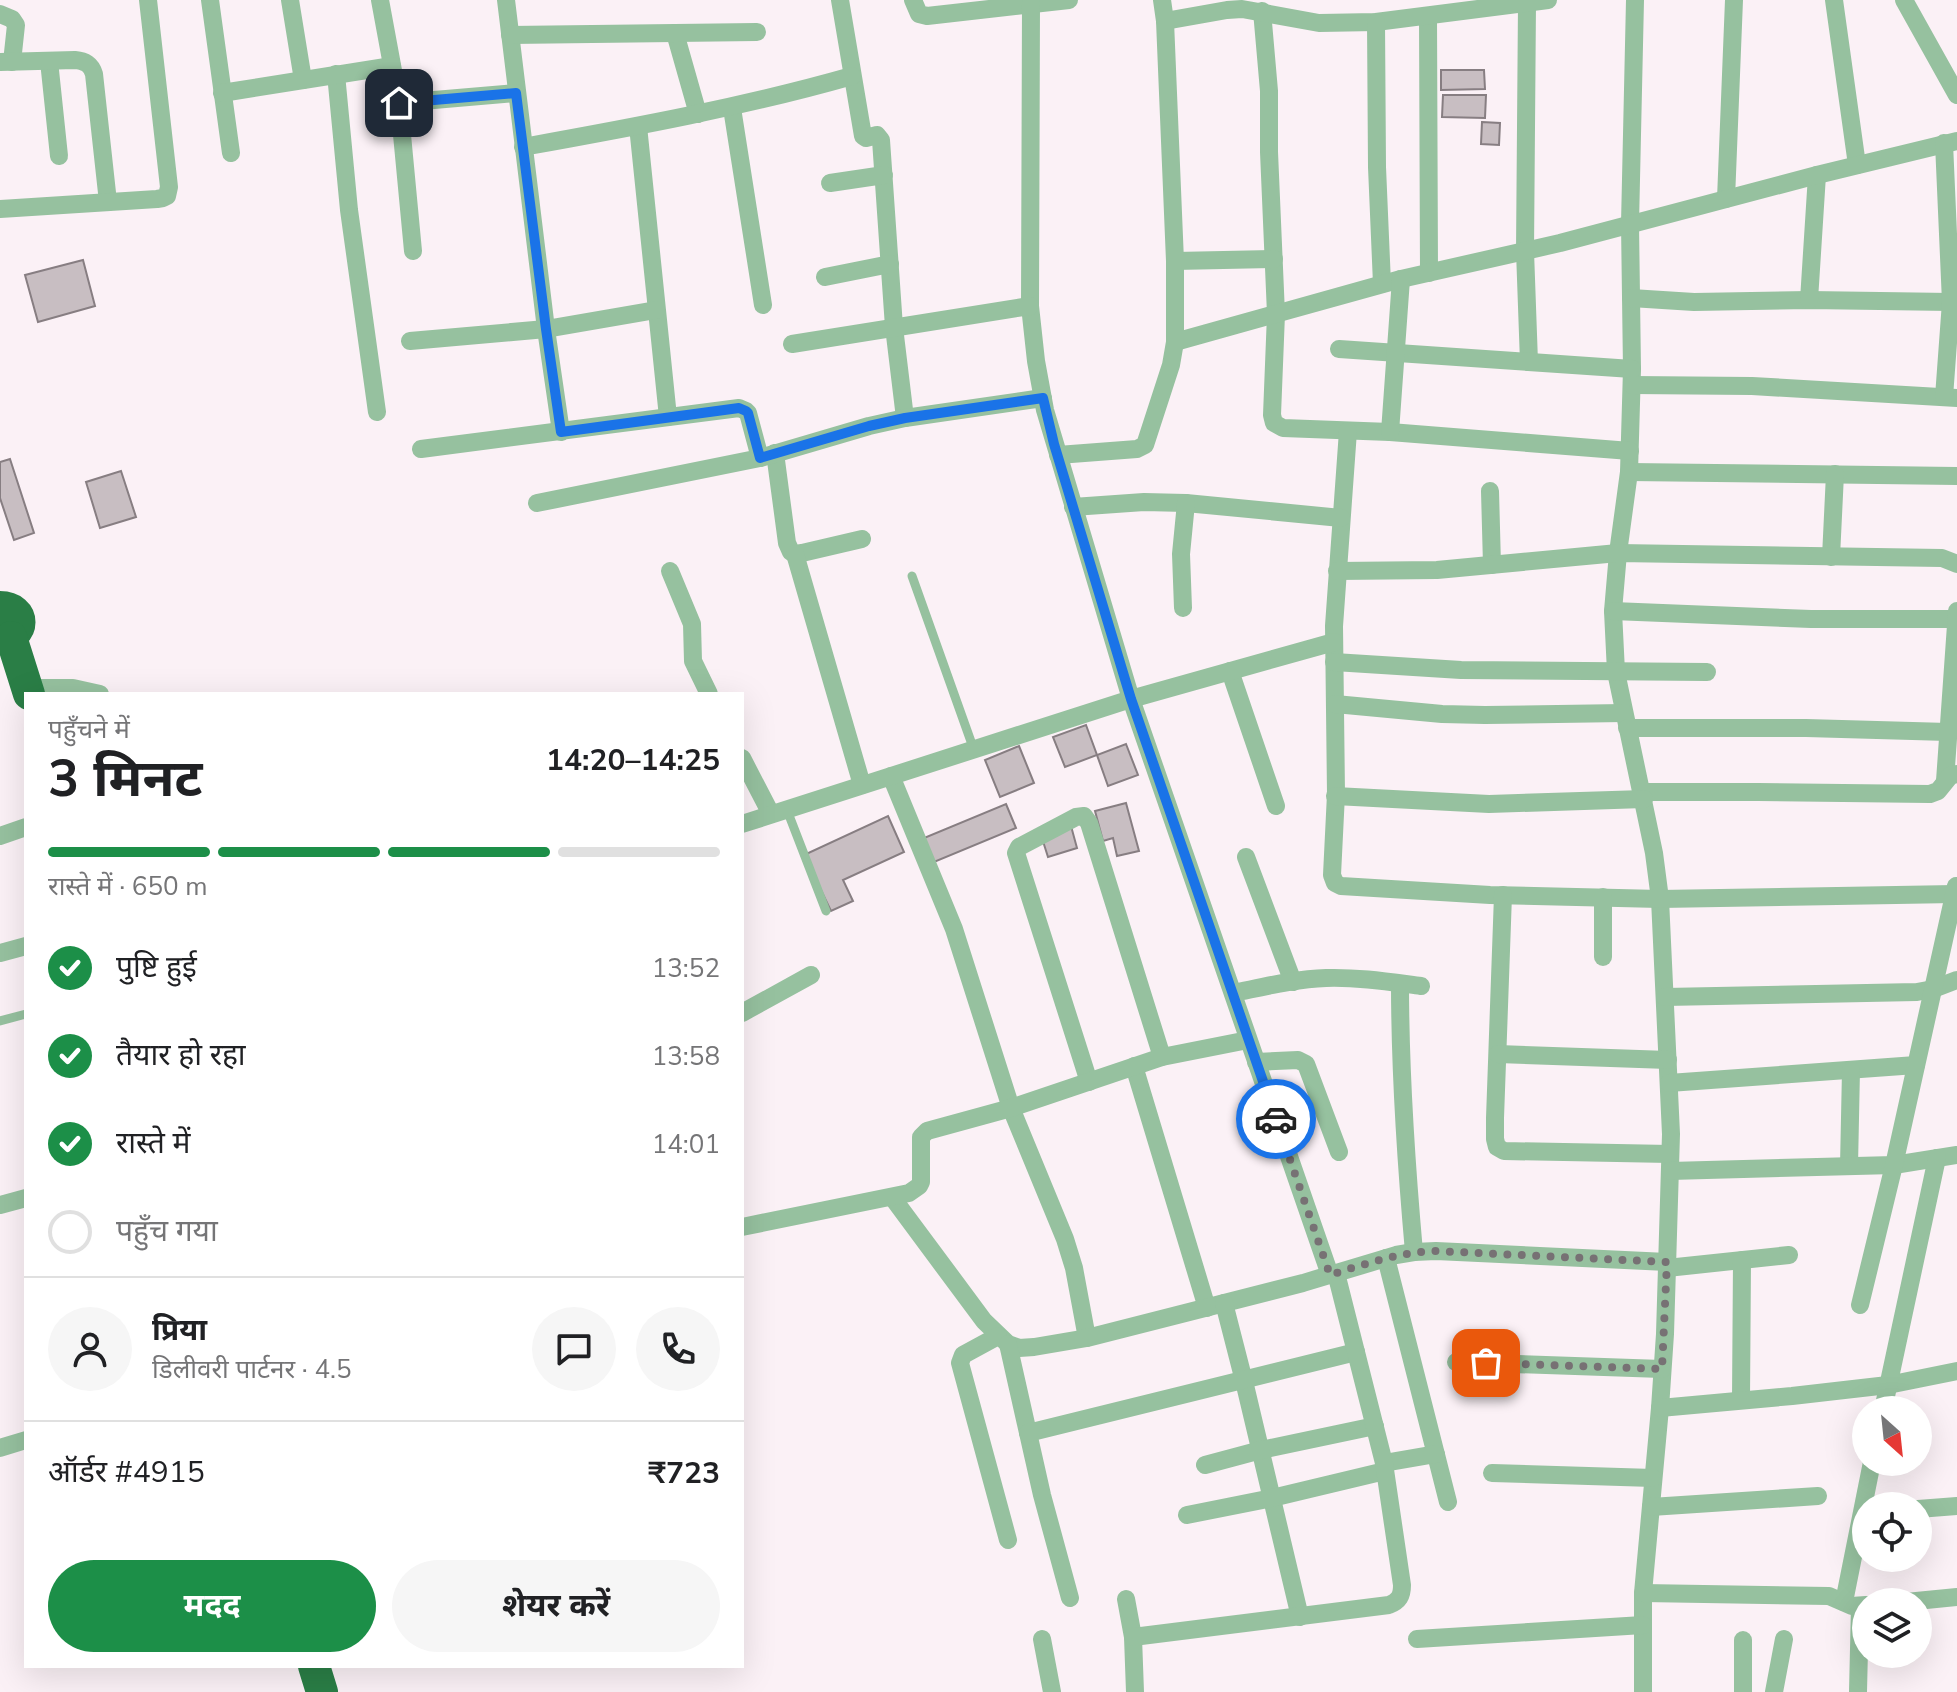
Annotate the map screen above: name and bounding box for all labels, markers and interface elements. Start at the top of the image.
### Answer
pin [365,69,433,137]
icon: home [377,81,421,125]
text: पहुँचने में [48,712,130,747]
text: 14:20–14:25 [546,740,720,781]
text: 3 मिनट [48,743,202,814]
text: रास्ते में · 650 m [48,869,208,904]
icon: check [48,946,92,990]
text: पुष्टि हुई [116,947,197,988]
text: 13:52 [652,951,720,986]
icon: check [48,1034,92,1078]
text: तैयार हो रहा [116,1035,246,1076]
text: 13:58 [652,1039,720,1074]
courier [1236,1079,1316,1159]
icon: car [1254,1097,1298,1141]
icon: check [48,1122,92,1166]
text: रास्ते में [116,1123,190,1164]
text: 14:01 [652,1127,720,1162]
text: पहुँच गया [116,1211,218,1252]
button: person [48,1307,132,1391]
button: chat [532,1307,616,1391]
button: phone [636,1307,720,1391]
text: प्रिया [152,1310,207,1351]
pin [1452,1329,1520,1397]
icon: bag [1464,1341,1508,1385]
text: डिलीवरी पार्टनर · 4.5 [152,1352,352,1387]
north arrow [1852,1396,1932,1476]
map controls [1852,1396,1932,1668]
text: ऑर्डर #4915 [48,1452,205,1493]
text: ₹723 [648,1453,720,1494]
button: locate [1852,1492,1932,1572]
button: मदद [48,1560,376,1652]
button: शेयर करें [392,1560,720,1652]
button: layers [1852,1588,1932,1668]

